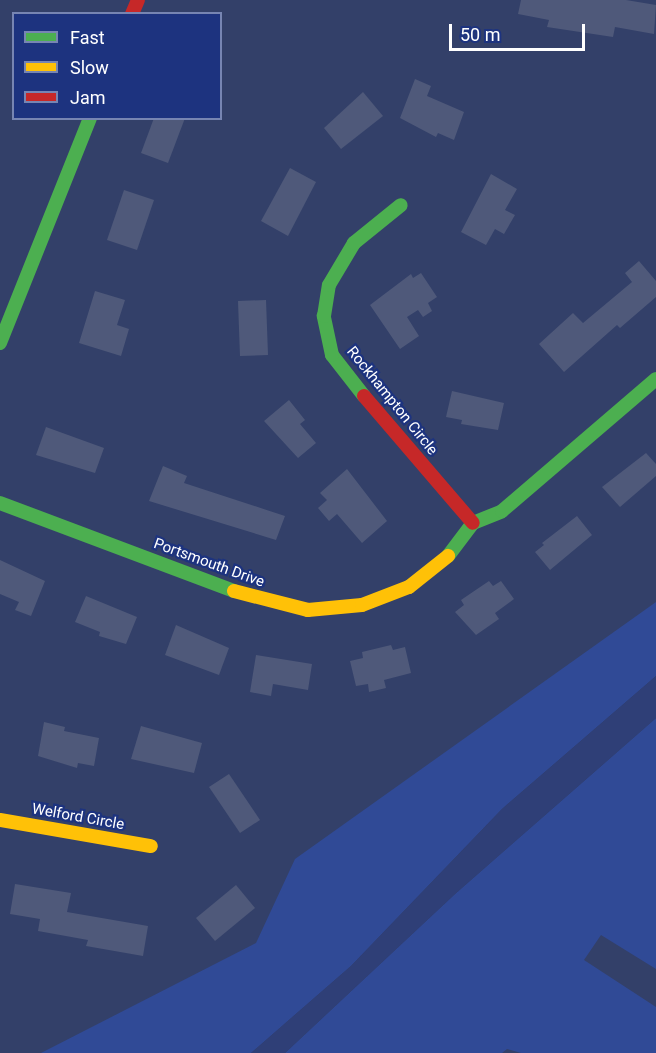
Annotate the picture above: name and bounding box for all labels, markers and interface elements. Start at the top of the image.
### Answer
legend [12,12,222,120]
scale bar [452,12,588,50]
text: 50 m [460,24,500,45]
text: Fast [70,27,105,48]
text: Slow [70,57,109,78]
text: Jam [70,87,106,108]
street label: Rockhampton Circle [343,343,441,459]
street label: Portsmouth Drive [151,535,267,591]
street label: Welford Circle [30,800,126,834]

